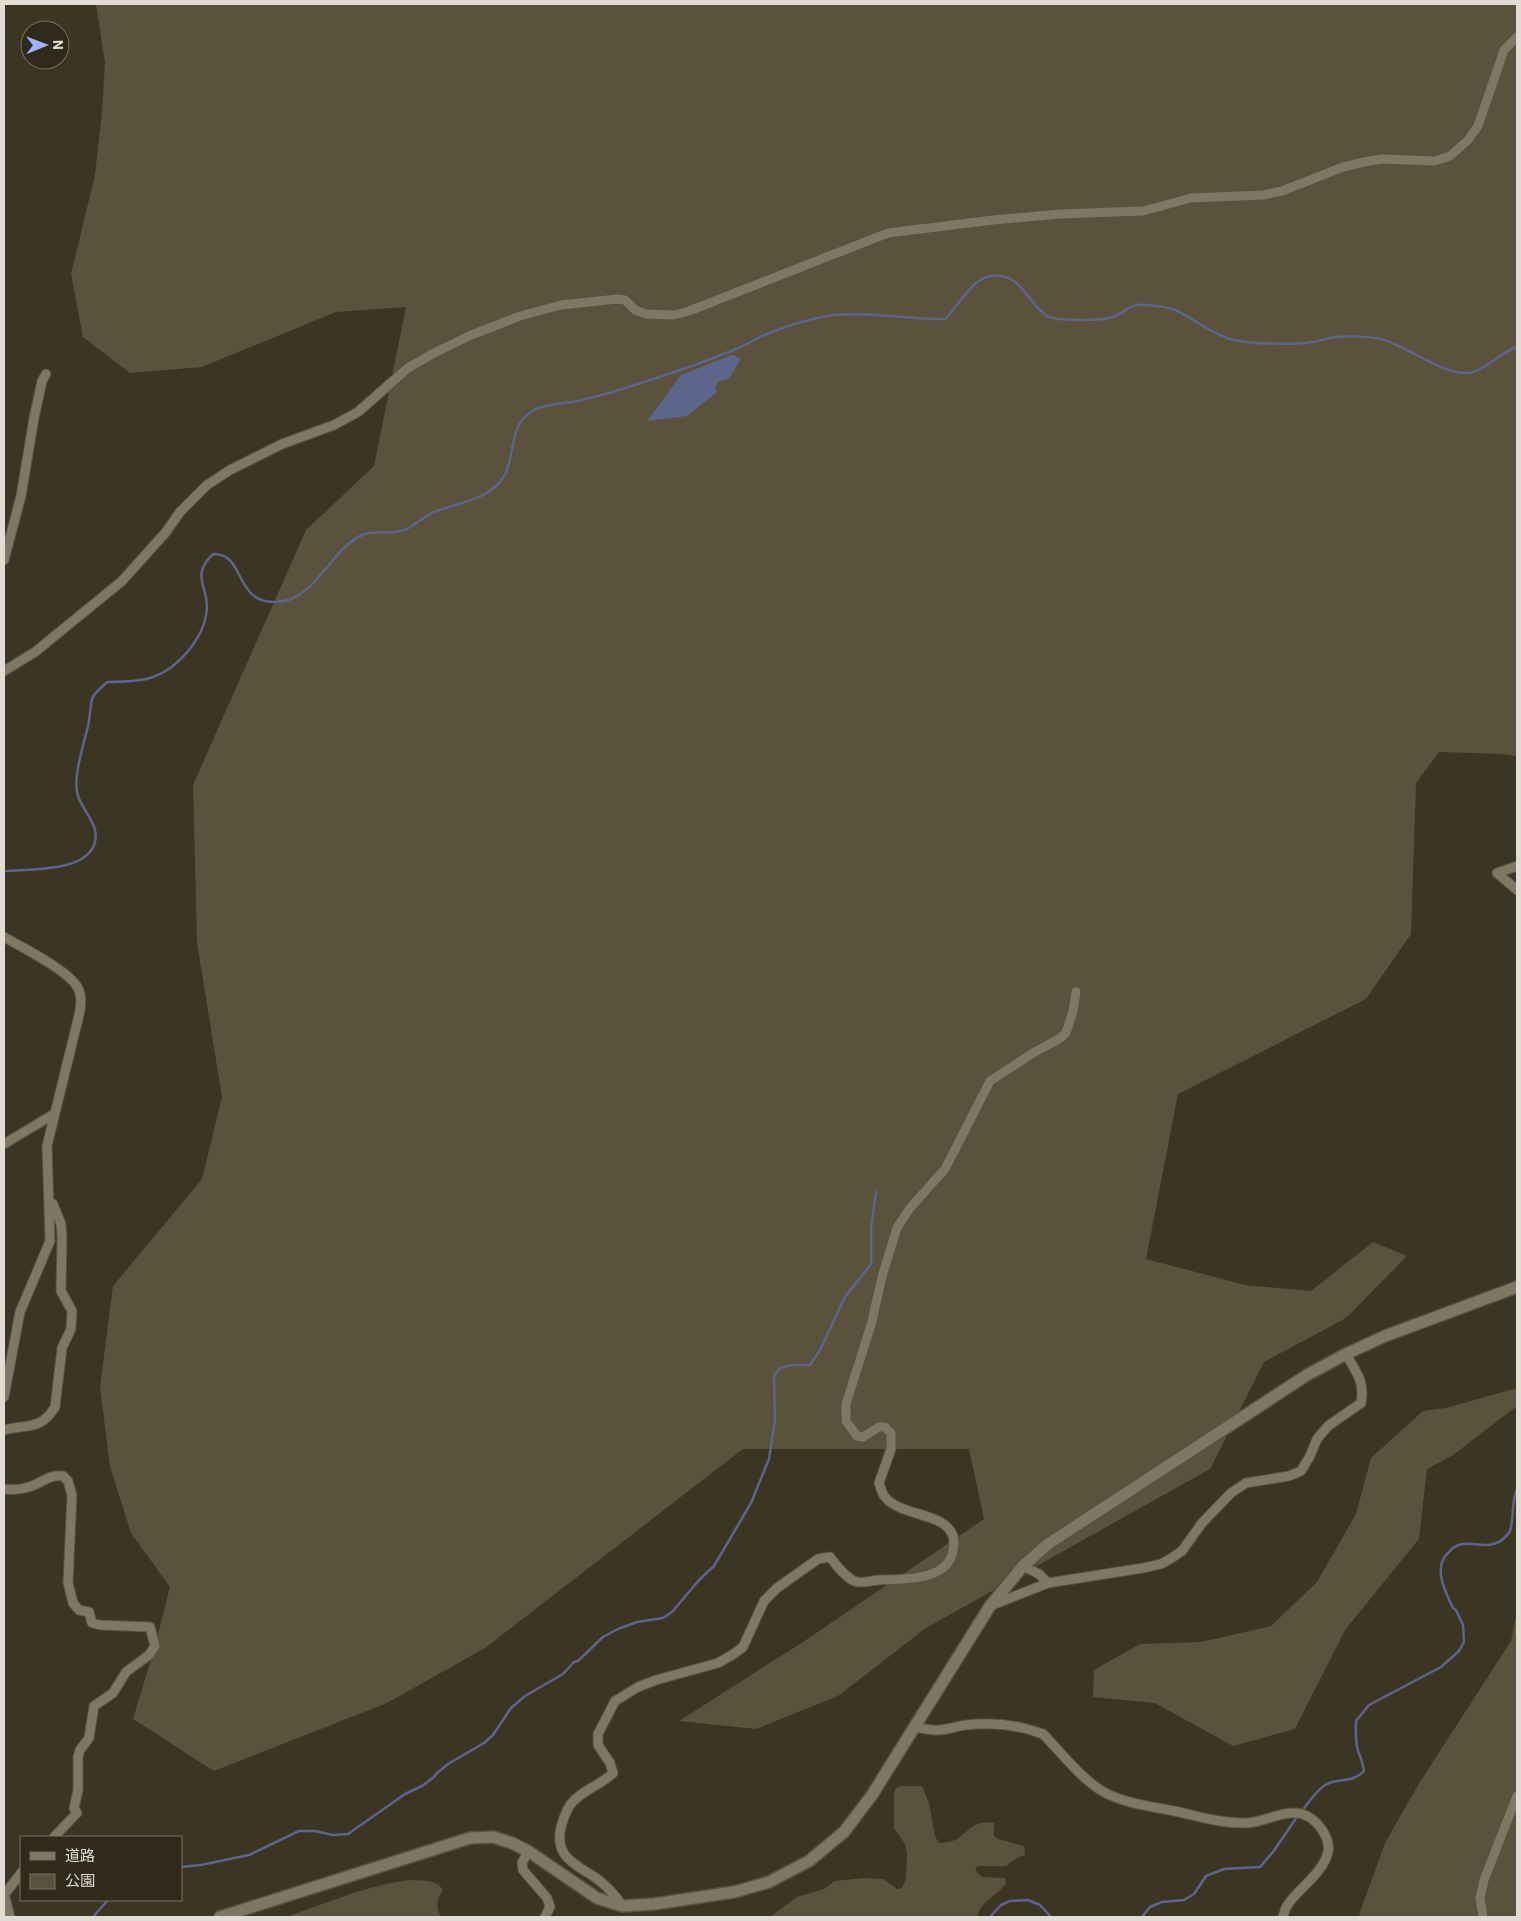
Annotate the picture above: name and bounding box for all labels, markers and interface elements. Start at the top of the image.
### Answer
north arrow [20,20,70,70]
text: N [50,40,66,50]
legend [20,1836,182,1901]
text: 道路 [65,1847,95,1865]
text: 公園 [65,1872,95,1890]

